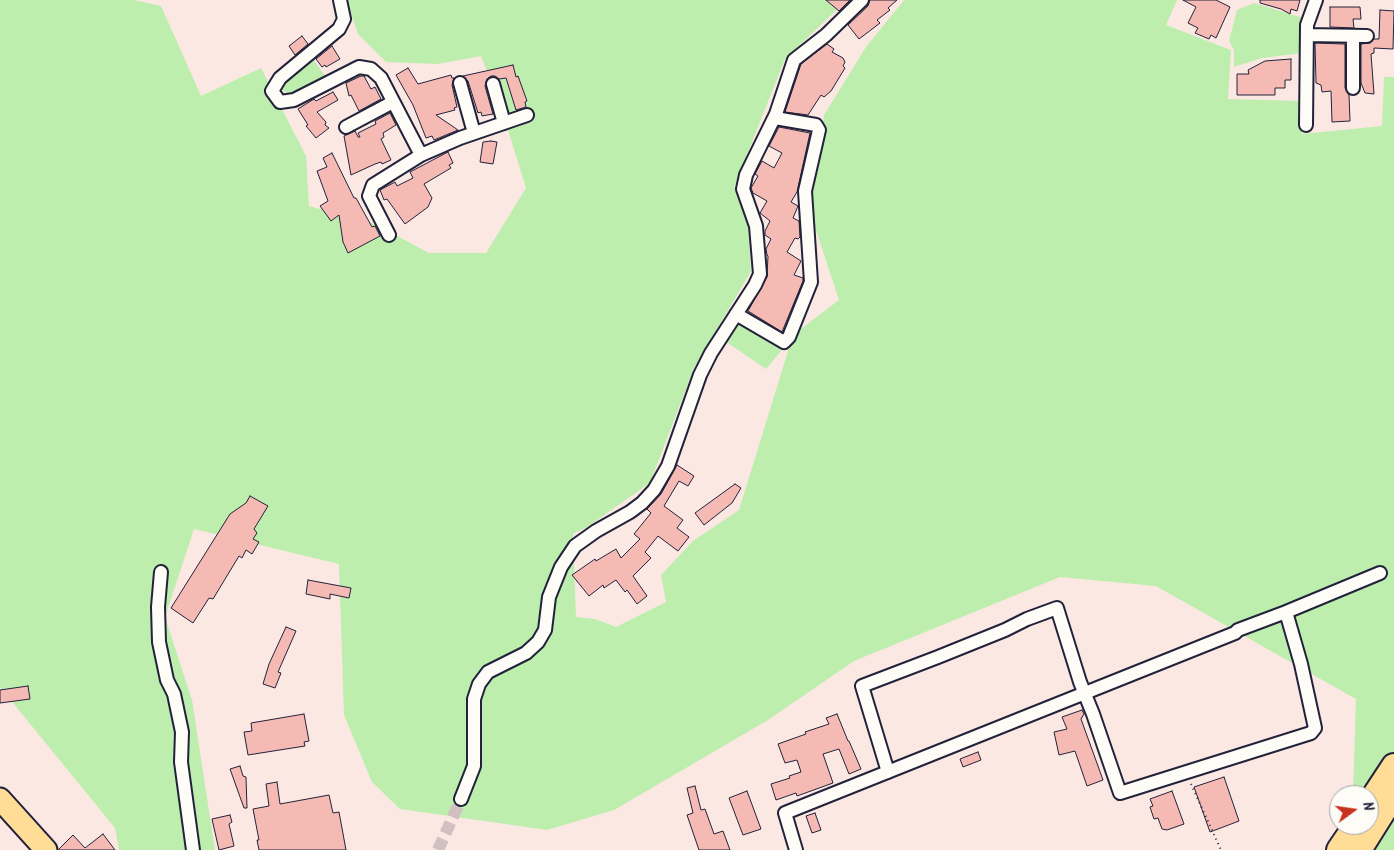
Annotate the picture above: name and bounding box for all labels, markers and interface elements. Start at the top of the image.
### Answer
north arrow [1329,785,1379,835]
text: N [1356,800,1379,814]

